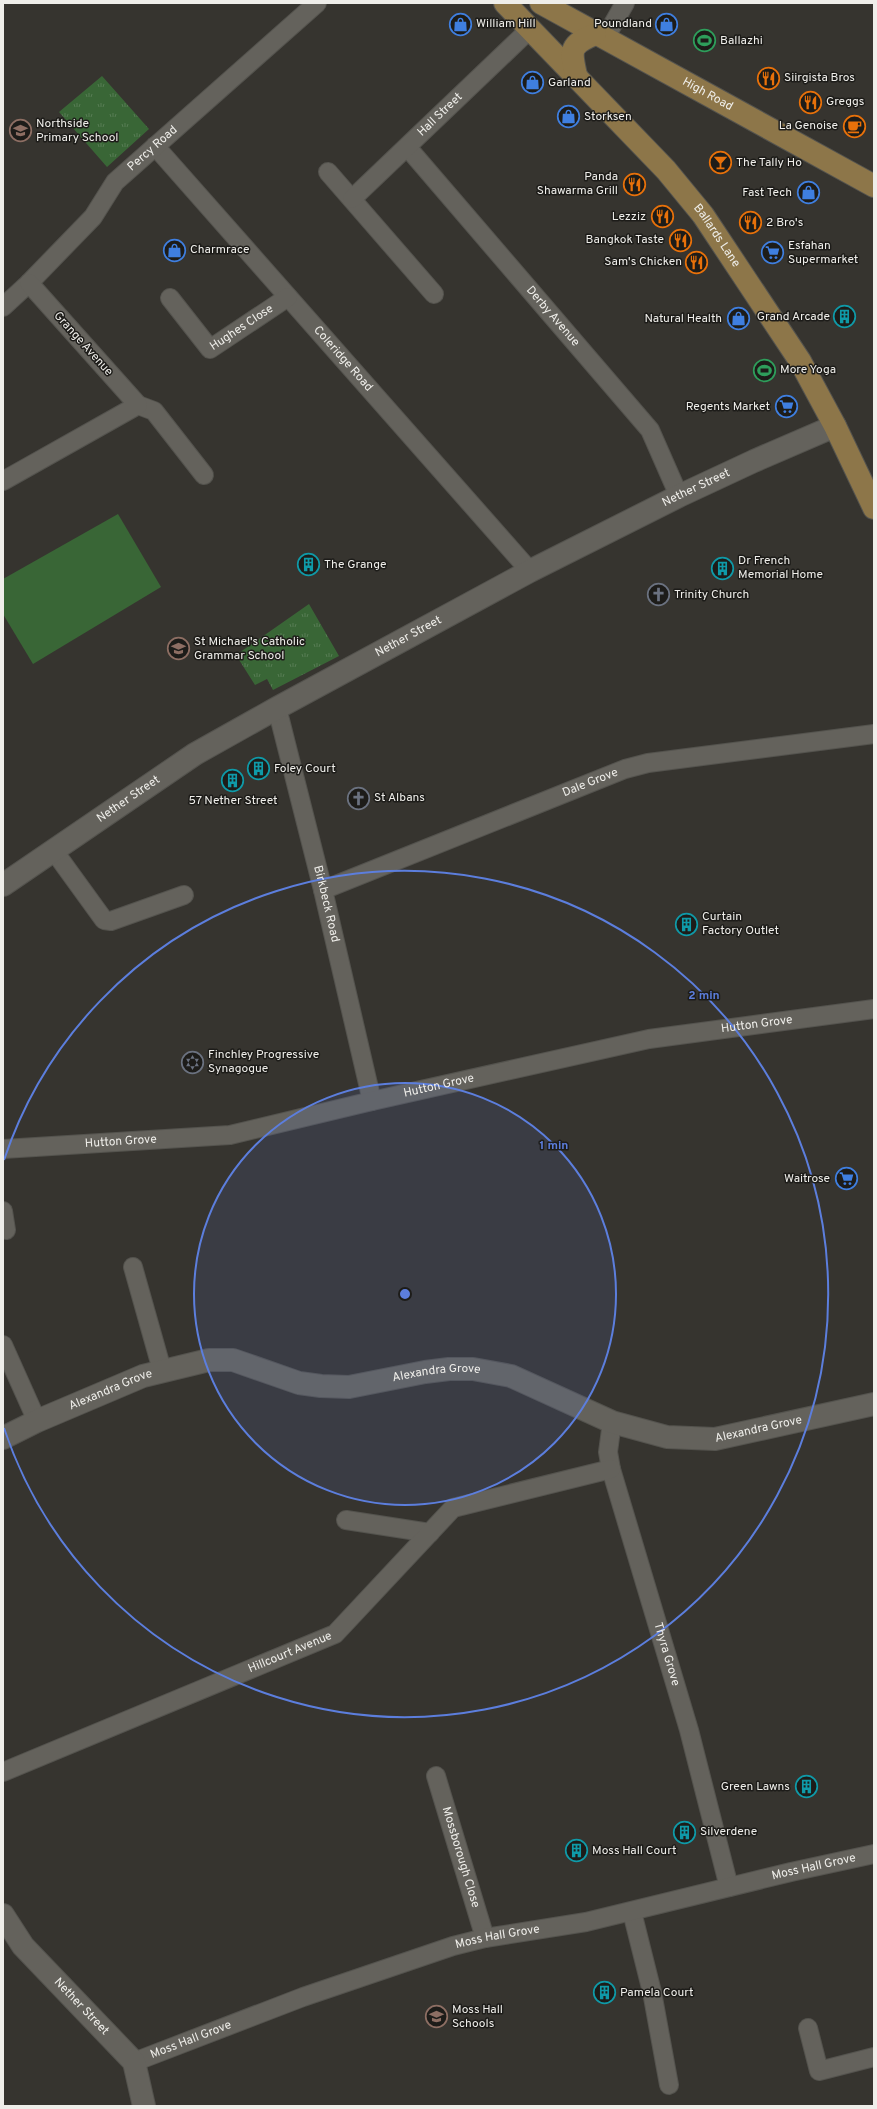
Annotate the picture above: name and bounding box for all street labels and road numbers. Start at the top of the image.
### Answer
street label: High Road [679,74,736,115]
street label: Hall Street [414,89,466,140]
street label: Percy Road [124,122,181,175]
street label: Ballards Lane [689,201,744,271]
street label: Derby Avenue [522,283,583,350]
street label: Hughes Close [207,301,277,355]
street label: Grange Avenue [50,308,116,380]
street label: Coleridge Road [310,323,376,395]
street label: Nether Street [660,465,733,511]
street label: Nether Street [372,612,445,661]
street label: Dale Grove [560,765,621,801]
street label: Nether Street [94,772,163,827]
street label: Birkbeck Road [309,864,343,944]
street label: Hutton Grove [720,1012,794,1037]
street label: Hutton Grove [402,1070,476,1102]
street label: Hutton Grove [84,1132,157,1152]
street label: Alexandra Grove [391,1361,482,1386]
street label: Alexandra Grove [67,1366,154,1414]
street label: Alexandra Grove [713,1412,804,1447]
street label: Thyra Grove [649,1621,683,1688]
street label: Hillcourt Avenue [246,1628,335,1677]
street label: Mossborough Close [438,1805,483,1910]
street label: Moss Hall Grove [770,1850,857,1884]
street label: Moss Hall Grove [454,1921,541,1953]
street label: Nether Street [50,1975,112,2039]
street label: Moss Hall Grove [148,2017,234,2063]

